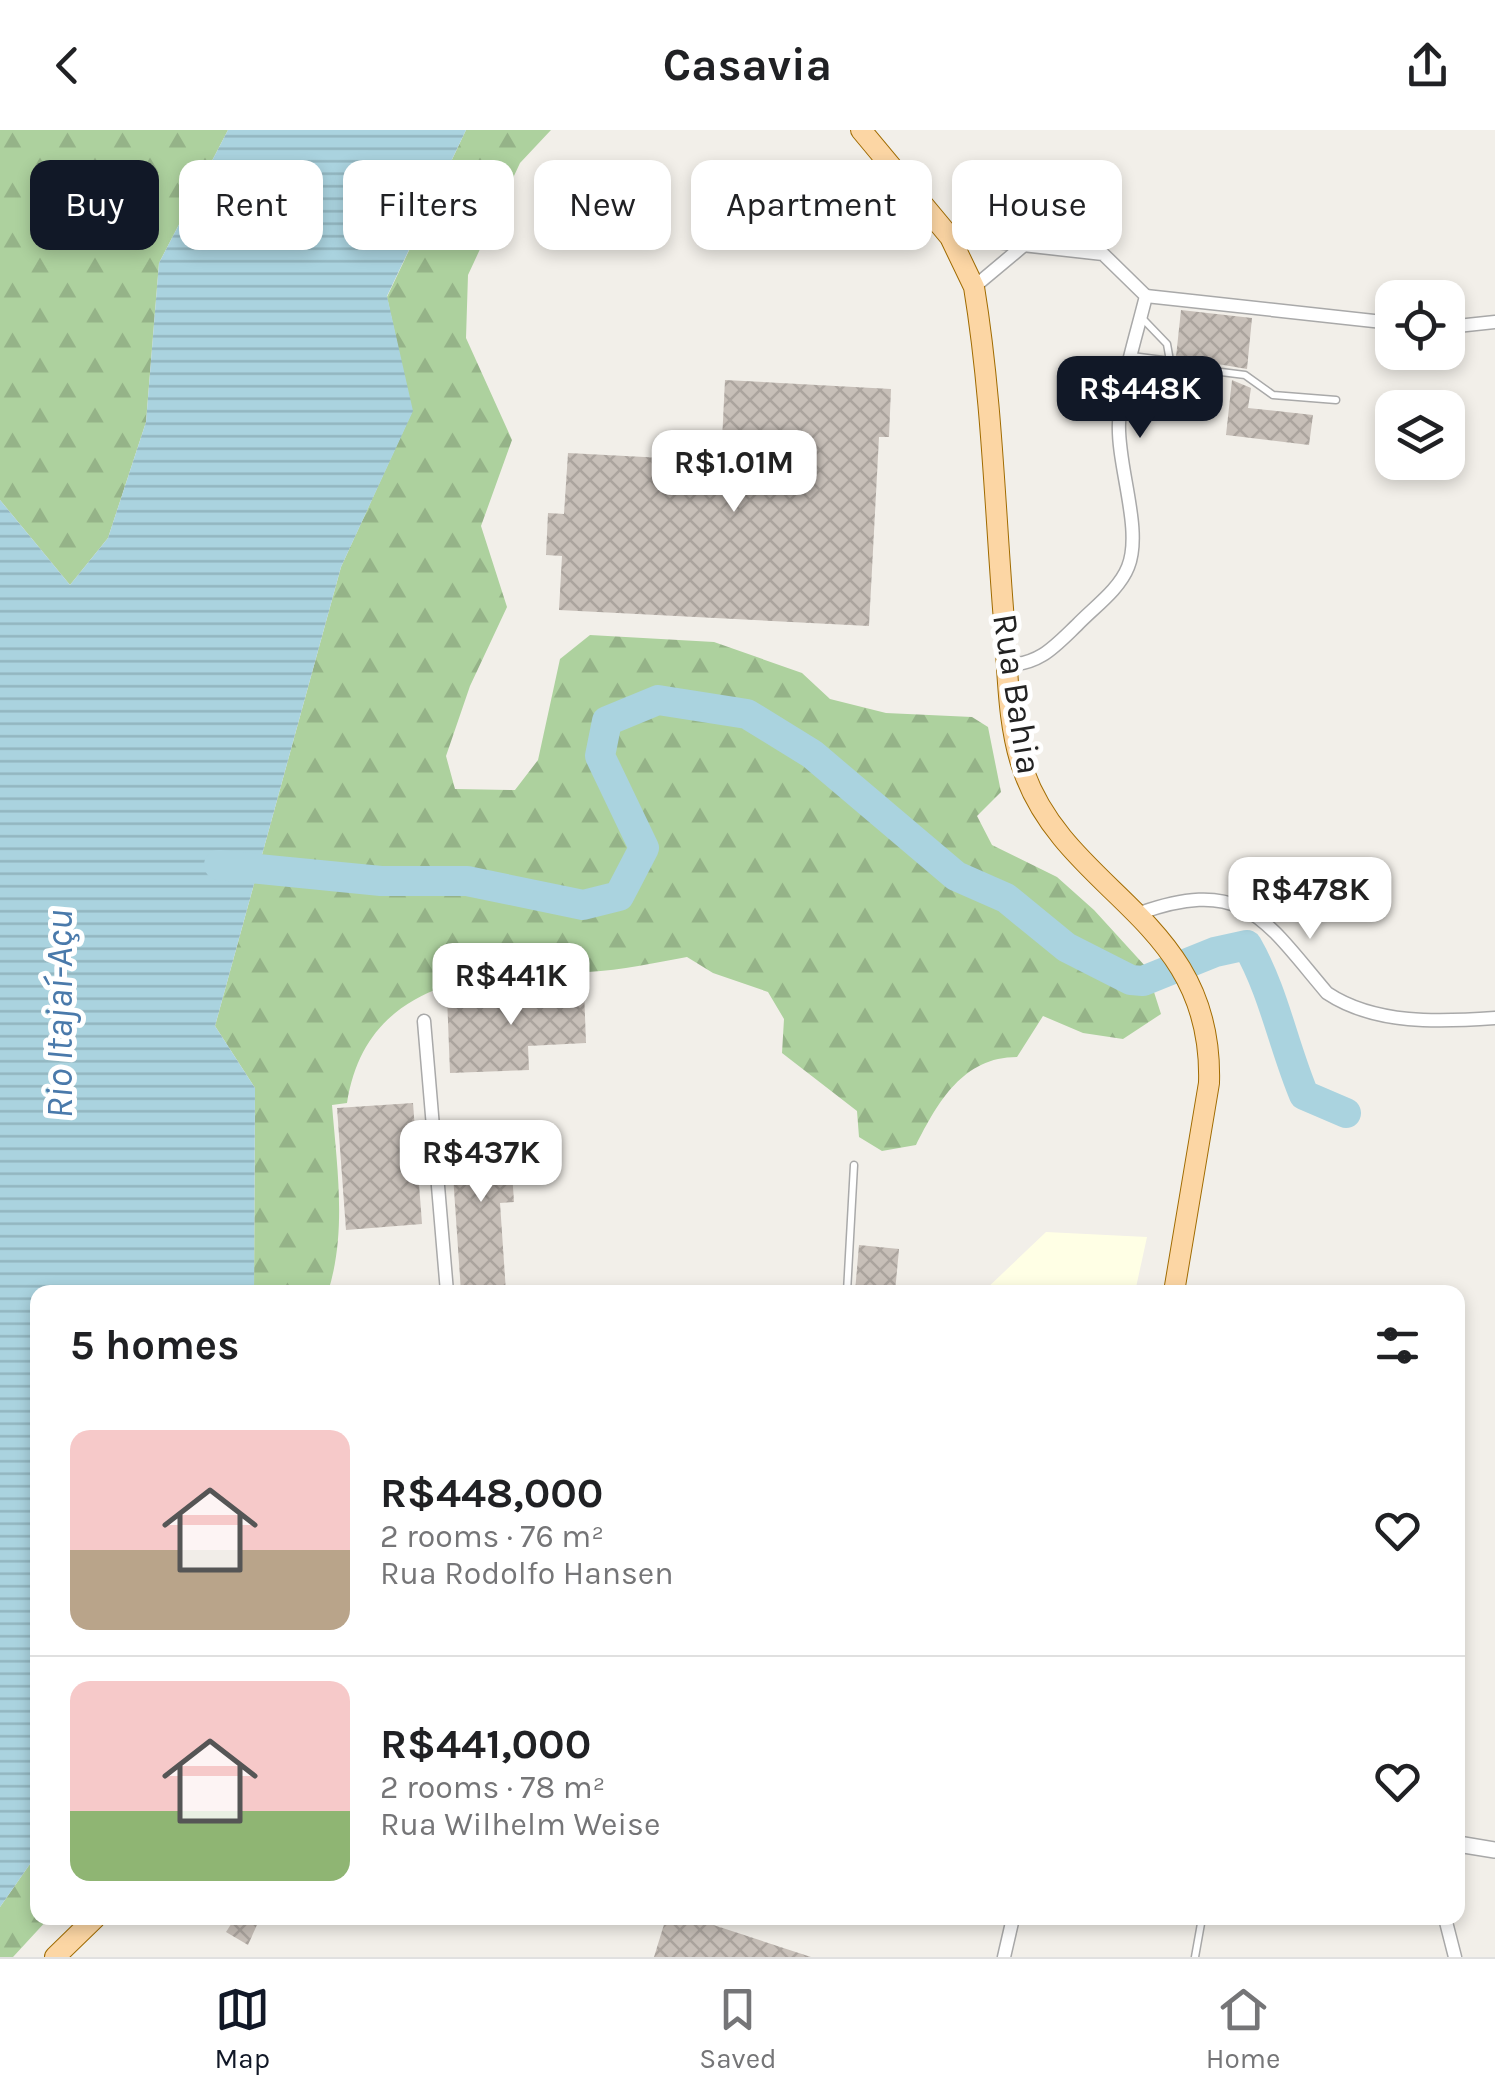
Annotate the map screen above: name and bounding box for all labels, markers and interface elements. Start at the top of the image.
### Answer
icon: back [40,38,95,93]
icon: share [1400,38,1455,93]
text: Casavia [663,39,832,91]
chip: Buy [30,160,159,250]
chip: Rent [179,160,323,250]
chip: Filters [343,160,514,250]
chip: New [534,160,671,250]
chip: Apartment [691,160,932,250]
chip: House [952,160,1122,250]
map controls [1375,280,1465,480]
button: locate [1375,280,1465,370]
pin: R$448K [1059,356,1221,441]
text: R$448K [1079,370,1201,407]
button: layers [1375,390,1465,480]
pin: R$1.01M [642,430,826,515]
text: R$1.01M [674,444,794,481]
street label: Rua Bahia [984,611,1050,777]
pin: R$478K [1229,857,1391,942]
text: R$478K [1250,871,1370,908]
water label: Rio Itajaí-Açu [37,909,82,1119]
pin: R$441K [430,943,592,1028]
text: R$441K [454,957,568,994]
pin: R$437K [400,1120,562,1205]
text: R$437K [422,1134,540,1171]
icon: filters [1370,1318,1425,1373]
text: 5 homes [70,1320,239,1370]
text: R$448,000 [380,1468,603,1518]
icon: home [150,1470,270,1590]
icon: heart [1370,1503,1425,1558]
text: 2 rooms · 76 m² [380,1518,604,1555]
text: Rua Rodolfo Hansen [380,1555,674,1592]
text: R$441,000 [380,1719,591,1769]
icon: home [150,1721,270,1841]
icon: heart [1370,1754,1425,1809]
text: 2 rooms · 78 m² [380,1769,605,1806]
text: Rua Wilhelm Weise [380,1806,660,1843]
tab: Map [215,1982,270,2075]
tab: Saved [699,1982,777,2075]
tab: Home [1206,1982,1280,2075]

